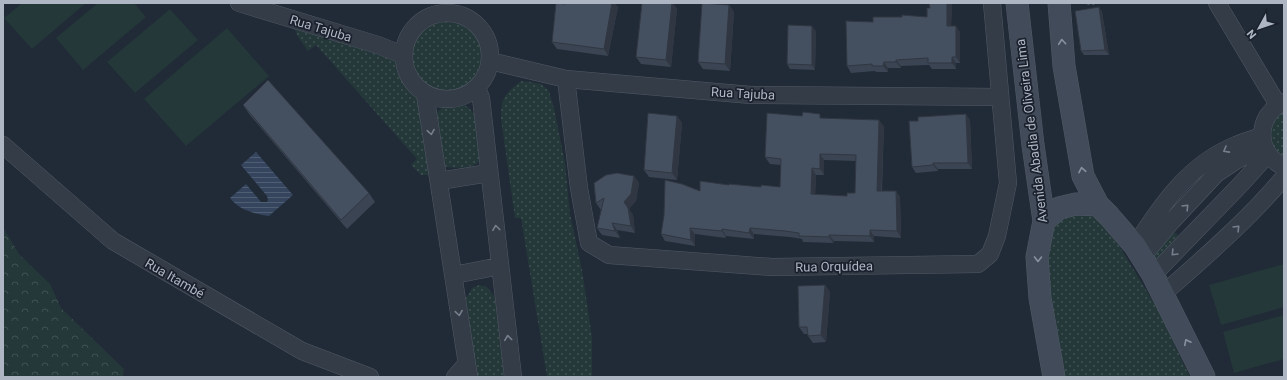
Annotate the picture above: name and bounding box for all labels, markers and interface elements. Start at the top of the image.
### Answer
north arrow [1239,8,1279,48]
street label: Rua Tajuba [288,12,354,45]
text: N [1244,27,1259,41]
street label: Avenida Abadia de Oliveira Lima [1013,38,1050,224]
one-way arrow [1057,39,1066,45]
street label: Rua Tajuba [711,84,775,103]
one-way arrow [427,129,435,135]
one-way arrow [1223,145,1230,152]
one-way arrow [1078,167,1086,173]
one-way arrow [1181,204,1189,212]
one-way arrow [492,225,501,231]
one-way arrow [1232,225,1240,233]
one-way arrow [1171,248,1179,256]
street label: Rua Itambé [142,255,207,301]
one-way arrow [1033,256,1042,262]
street label: Rua Orquídea [795,258,873,275]
one-way arrow [454,310,463,316]
one-way arrow [504,335,513,341]
one-way arrow [1184,339,1192,346]

